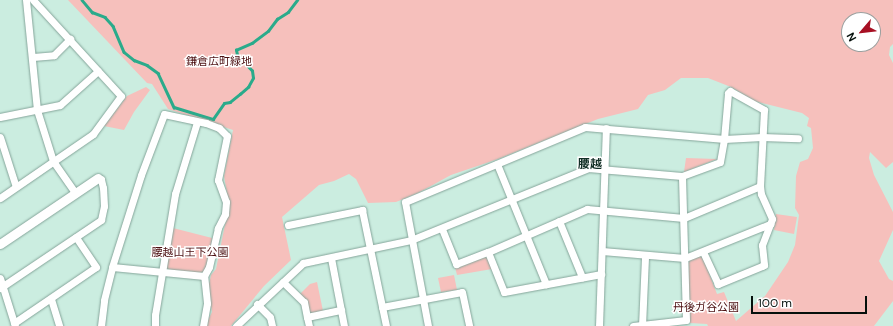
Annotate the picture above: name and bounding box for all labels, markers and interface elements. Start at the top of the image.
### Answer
north arrow [841,12,881,52]
text: N [843,30,859,44]
park label: 鎌倉広町緑地 [186,54,252,68]
district label: 腰越 [578,158,602,172]
park label: 腰越山王下公園 [152,245,228,259]
scale bar [753,288,869,314]
text: 100 m [758,295,792,311]
park label: 丹後ガ谷公園 [673,300,739,314]

